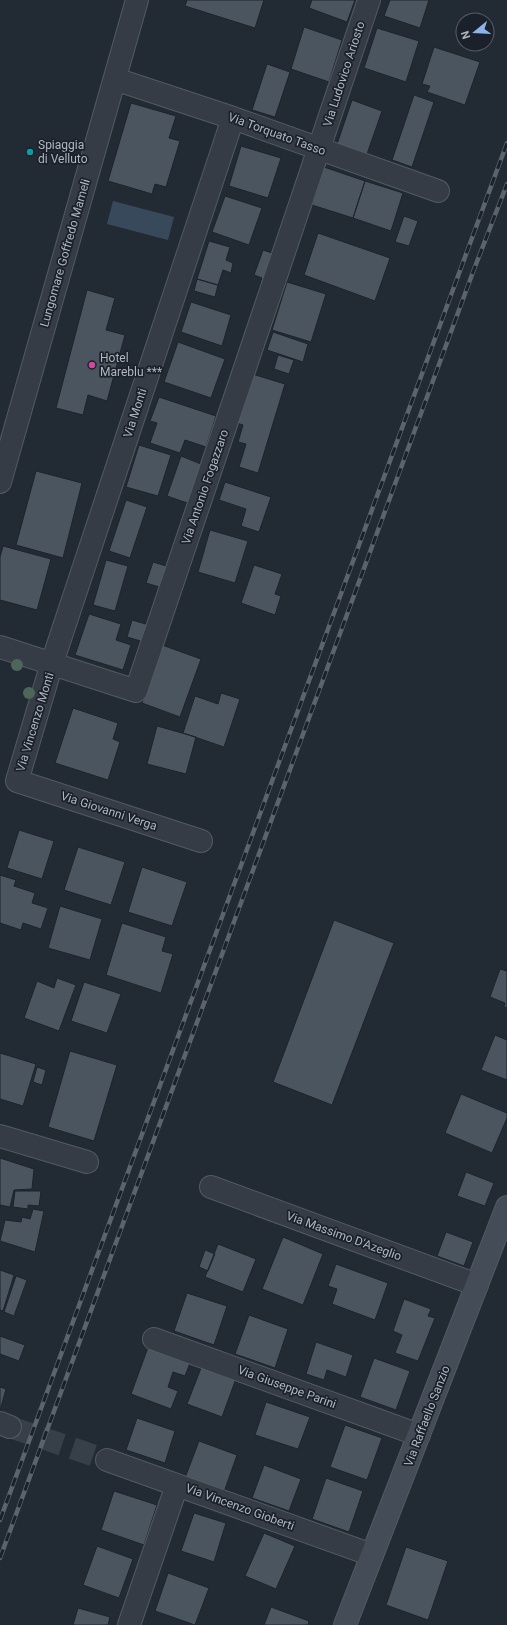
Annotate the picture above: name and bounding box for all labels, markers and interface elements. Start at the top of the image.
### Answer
north arrow [455,12,495,52]
street label: Via Ludovico Ariosto [320,20,368,128]
text: N [459,29,473,41]
street label: Via Torquato Tasso [226,110,328,158]
place label: Spiaggia di Velluto [38,138,88,166]
marker: Spiaggia di Velluto [25,147,35,157]
street label: Lungomare Goffredo Mameli [37,177,93,329]
place label: Hotel Mareblu *** [100,351,162,379]
marker: Hotel Mareblu *** [87,360,97,370]
street label: Via Monti [120,387,150,439]
street label: Via Antonio Fogazzaro [179,428,231,546]
street label: Via Vincenzo Monti [13,671,57,773]
street label: Via Giovanni Verga [59,789,159,833]
street label: Via Massimo D'Azeglio [285,1209,404,1263]
street label: Via Giuseppe Parini [236,1363,338,1411]
street label: Via Raffaello Sanzio [401,1363,453,1468]
street label: Via Vincenzo Gioberti [184,1481,296,1533]

